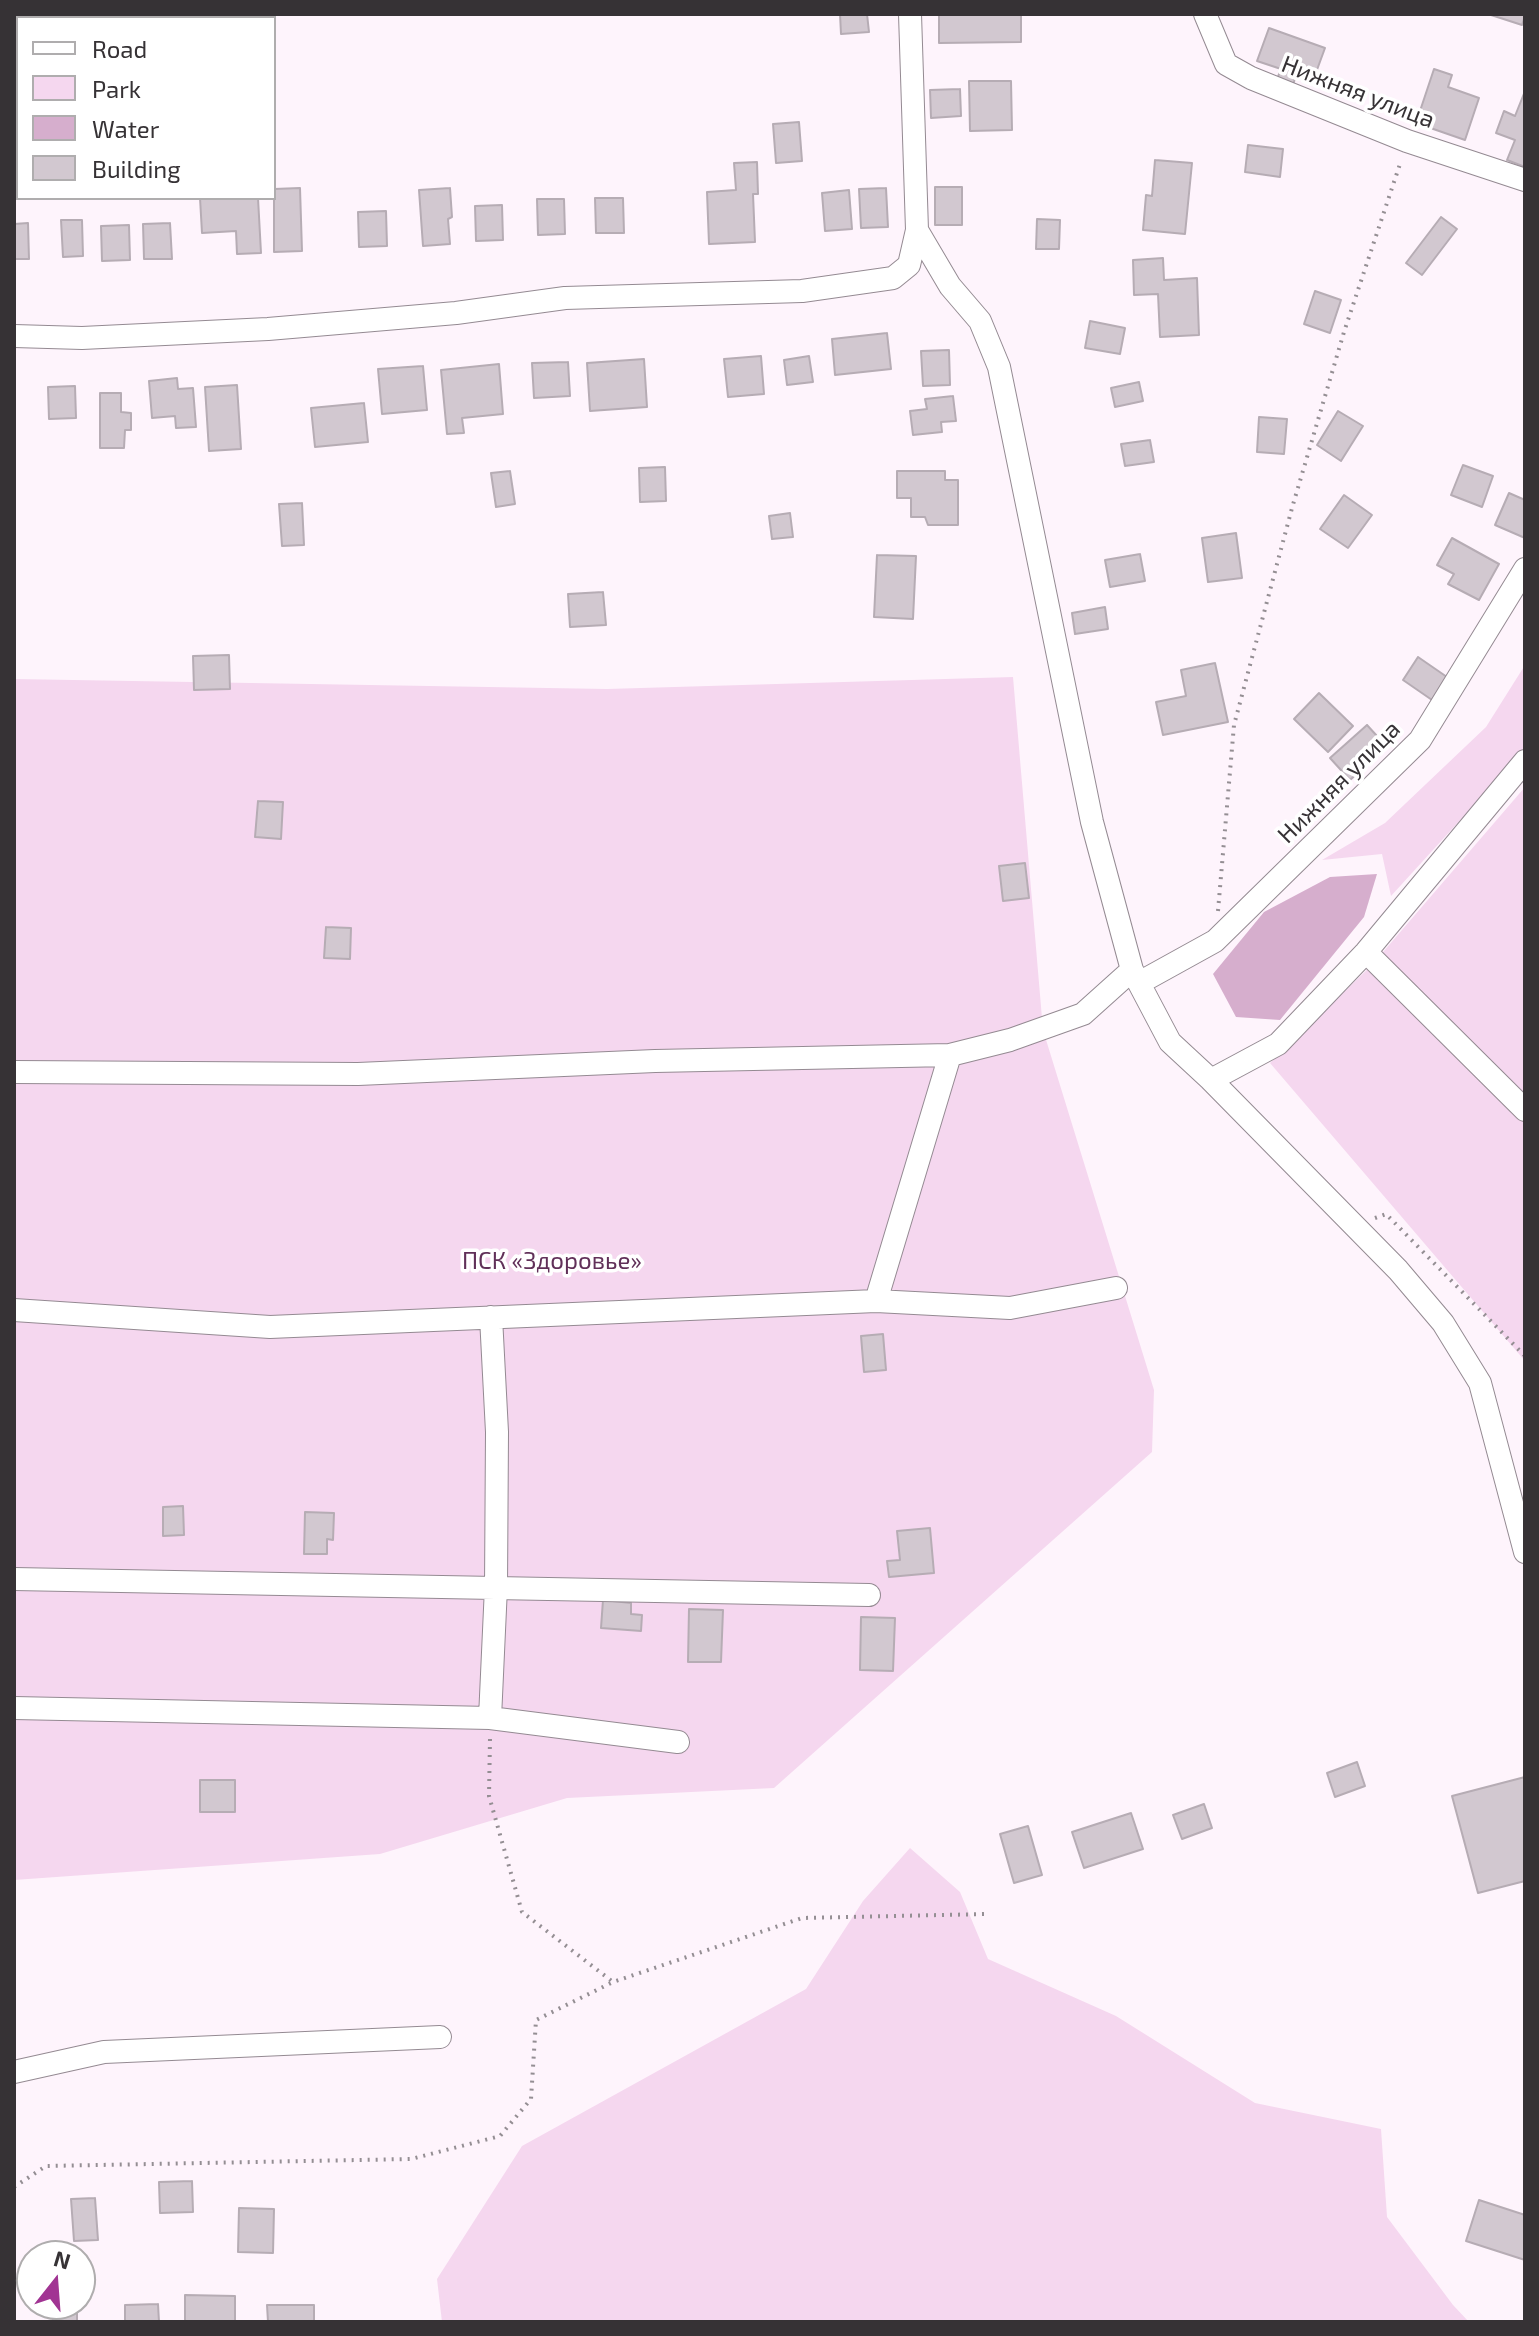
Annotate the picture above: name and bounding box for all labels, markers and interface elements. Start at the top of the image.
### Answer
legend [16,16,276,200]
text: Road [92,34,147,63]
street label: Нижняя улица [1277,50,1439,134]
text: Park [92,74,141,103]
text: Water [92,114,159,143]
text: Building [92,154,181,183]
street label: Нижняя улица [1272,715,1406,849]
park label: ПСК «Здоровье» [462,1247,642,1275]
north arrow [16,2240,96,2320]
text: N [51,2244,74,2274]

